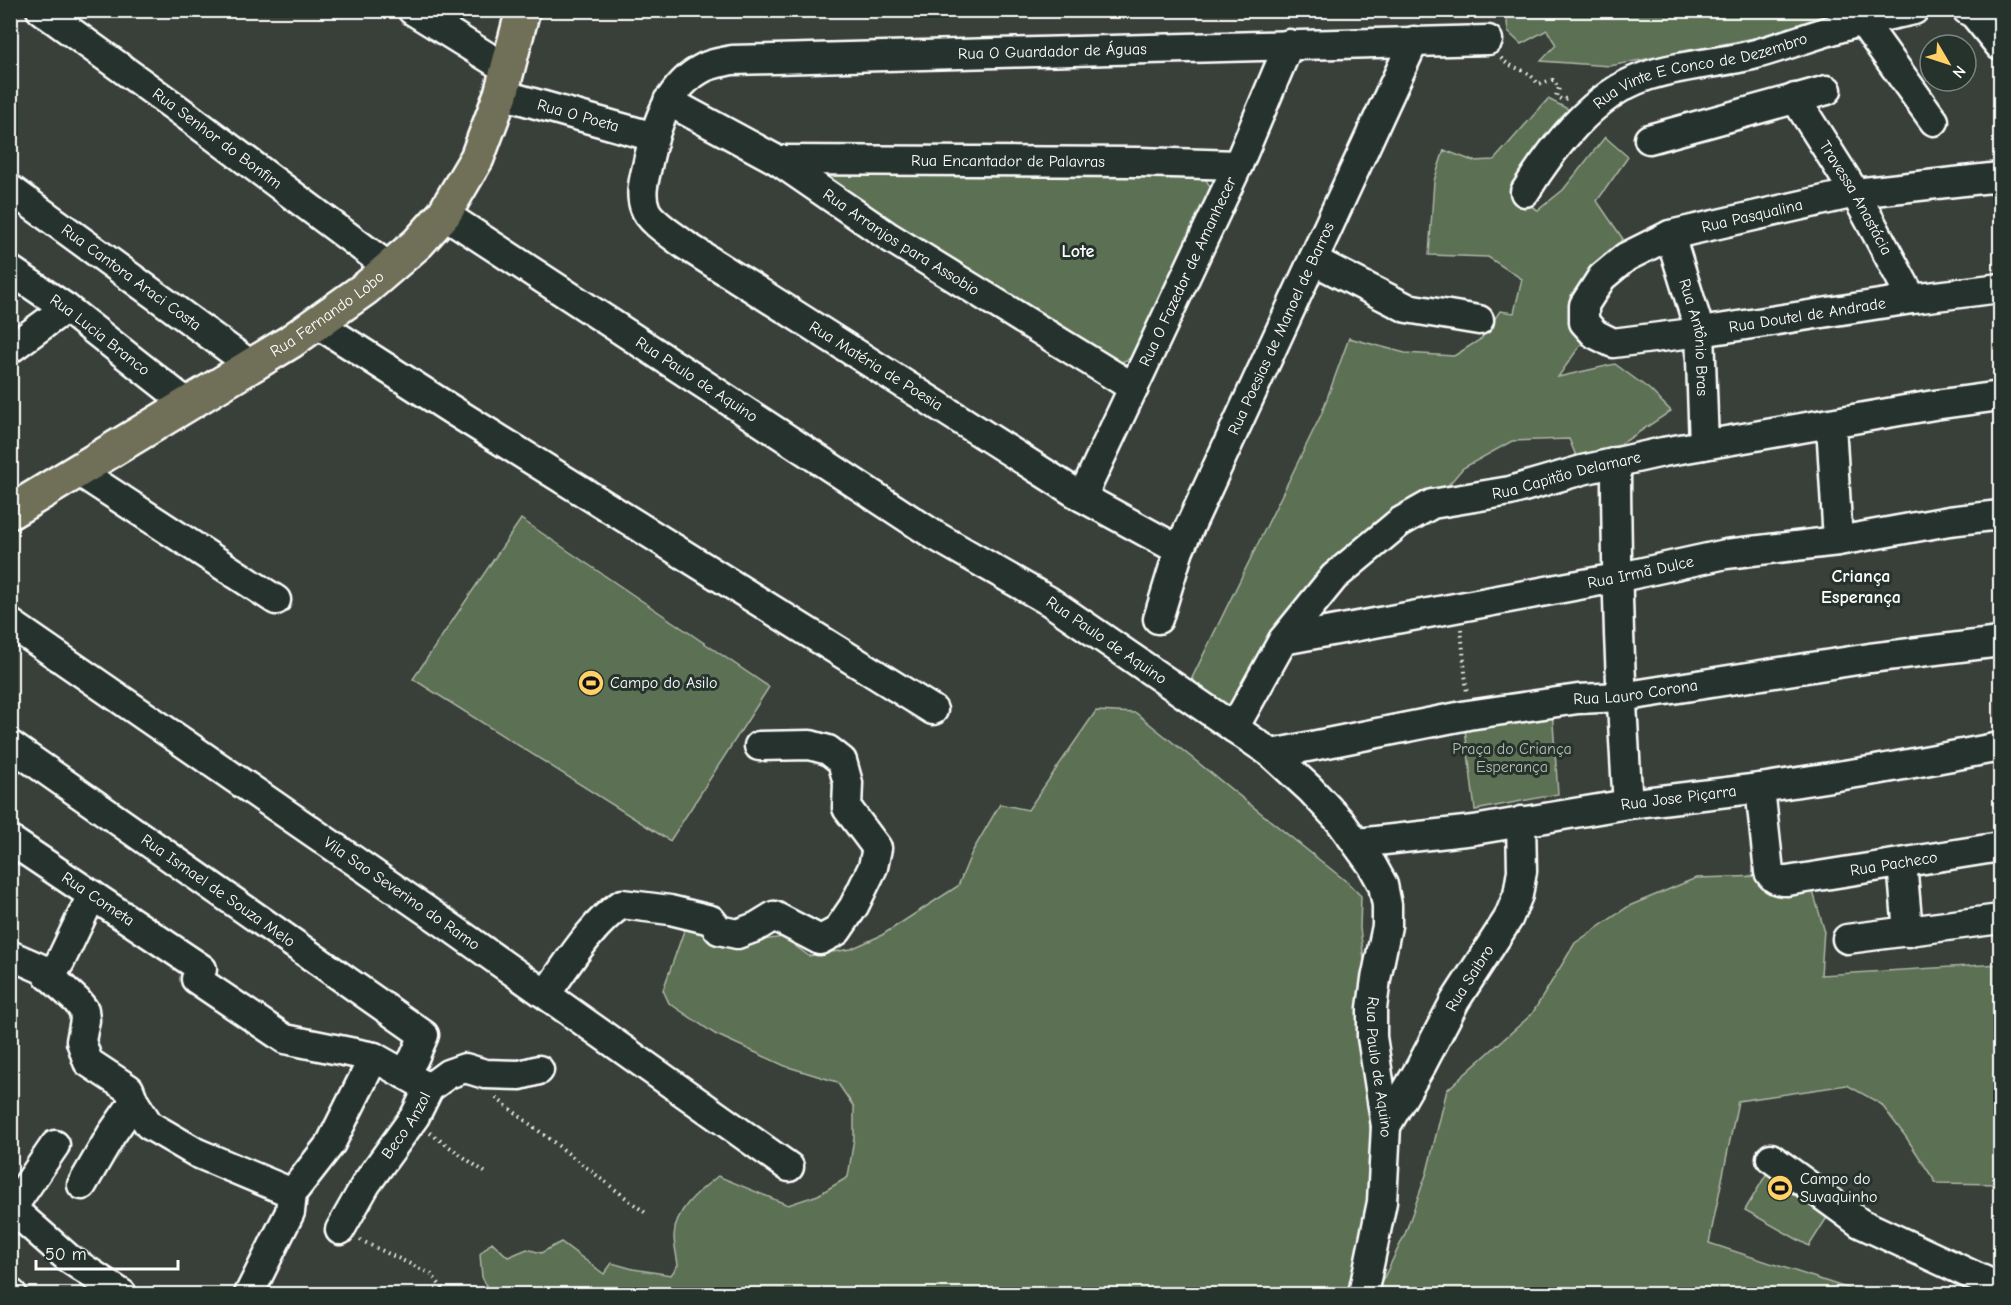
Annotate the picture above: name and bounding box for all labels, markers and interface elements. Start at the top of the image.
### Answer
street label: Rua Vinte E Conco de Dezembro [1590,29,1810,113]
north arrow [1918,33,1978,93]
street label: Rua O Guardador de Águas [958,40,1147,63]
text: N [1949,62,1969,82]
street label: Rua Senhor do Bonfim [149,85,285,193]
street label: Rua O Poeta [535,96,621,136]
street label: Travessa Anastácia [1815,138,1896,258]
street label: Rua Encantador de Palavras [911,152,1105,171]
street label: Rua O Fazedor de Amanhecer [1136,173,1240,369]
street label: Rua Arranjos para Assobio [820,185,983,299]
street label: Rua Pasqualina [1700,196,1804,236]
street label: Rua Poesias de Manoel de Barros [1224,219,1338,438]
street label: Rua Cantora Araci Costa [58,221,204,334]
district label: Lote [1062,241,1095,262]
street label: Rua Fernando Lobo [267,267,388,361]
street label: Rua Antônio Bras [1675,277,1711,397]
street label: Rua Lucia Branco [46,291,153,379]
street label: Rua Doutel de Andrade [1728,294,1887,336]
street label: Rua Matéria de Poesia [806,318,946,414]
street label: Rua Paulo de Aquino [632,333,761,426]
street label: Rua Capitão Delamare [1491,448,1643,503]
street label: Rua Irmã Dulce [1586,552,1696,592]
district label: Criança Esperança [1821,566,1901,608]
street label: Rua Paulo de Aquino [1043,593,1170,688]
sports icon: Campo do Asilo [576,668,606,698]
place label: Campo do Asilo [610,674,717,692]
street label: Rua Lauro Corona [1573,676,1699,708]
park label: Praça do Criança Esperança [1452,740,1572,776]
street label: Rua Jose Piçarra [1620,782,1738,814]
street label: Rua Ismael de Souza Melo [138,831,298,951]
street label: Vila Sao Severino do Ramo [320,833,483,954]
street label: Rua Pacheco [1849,848,1939,880]
street label: Rua Cometa [58,868,138,930]
street label: Rua Saibro [1442,942,1498,1014]
street label: Rua Paulo de Aquino [1363,995,1395,1138]
street label: Beco Anzol [378,1089,434,1162]
place label: Campo do Suvaquinho [1800,1170,1878,1206]
sports icon: Campo do Suvaquinho [1765,1173,1795,1203]
scale bar [36,1233,178,1271]
text: 50 m [45,1244,87,1265]

